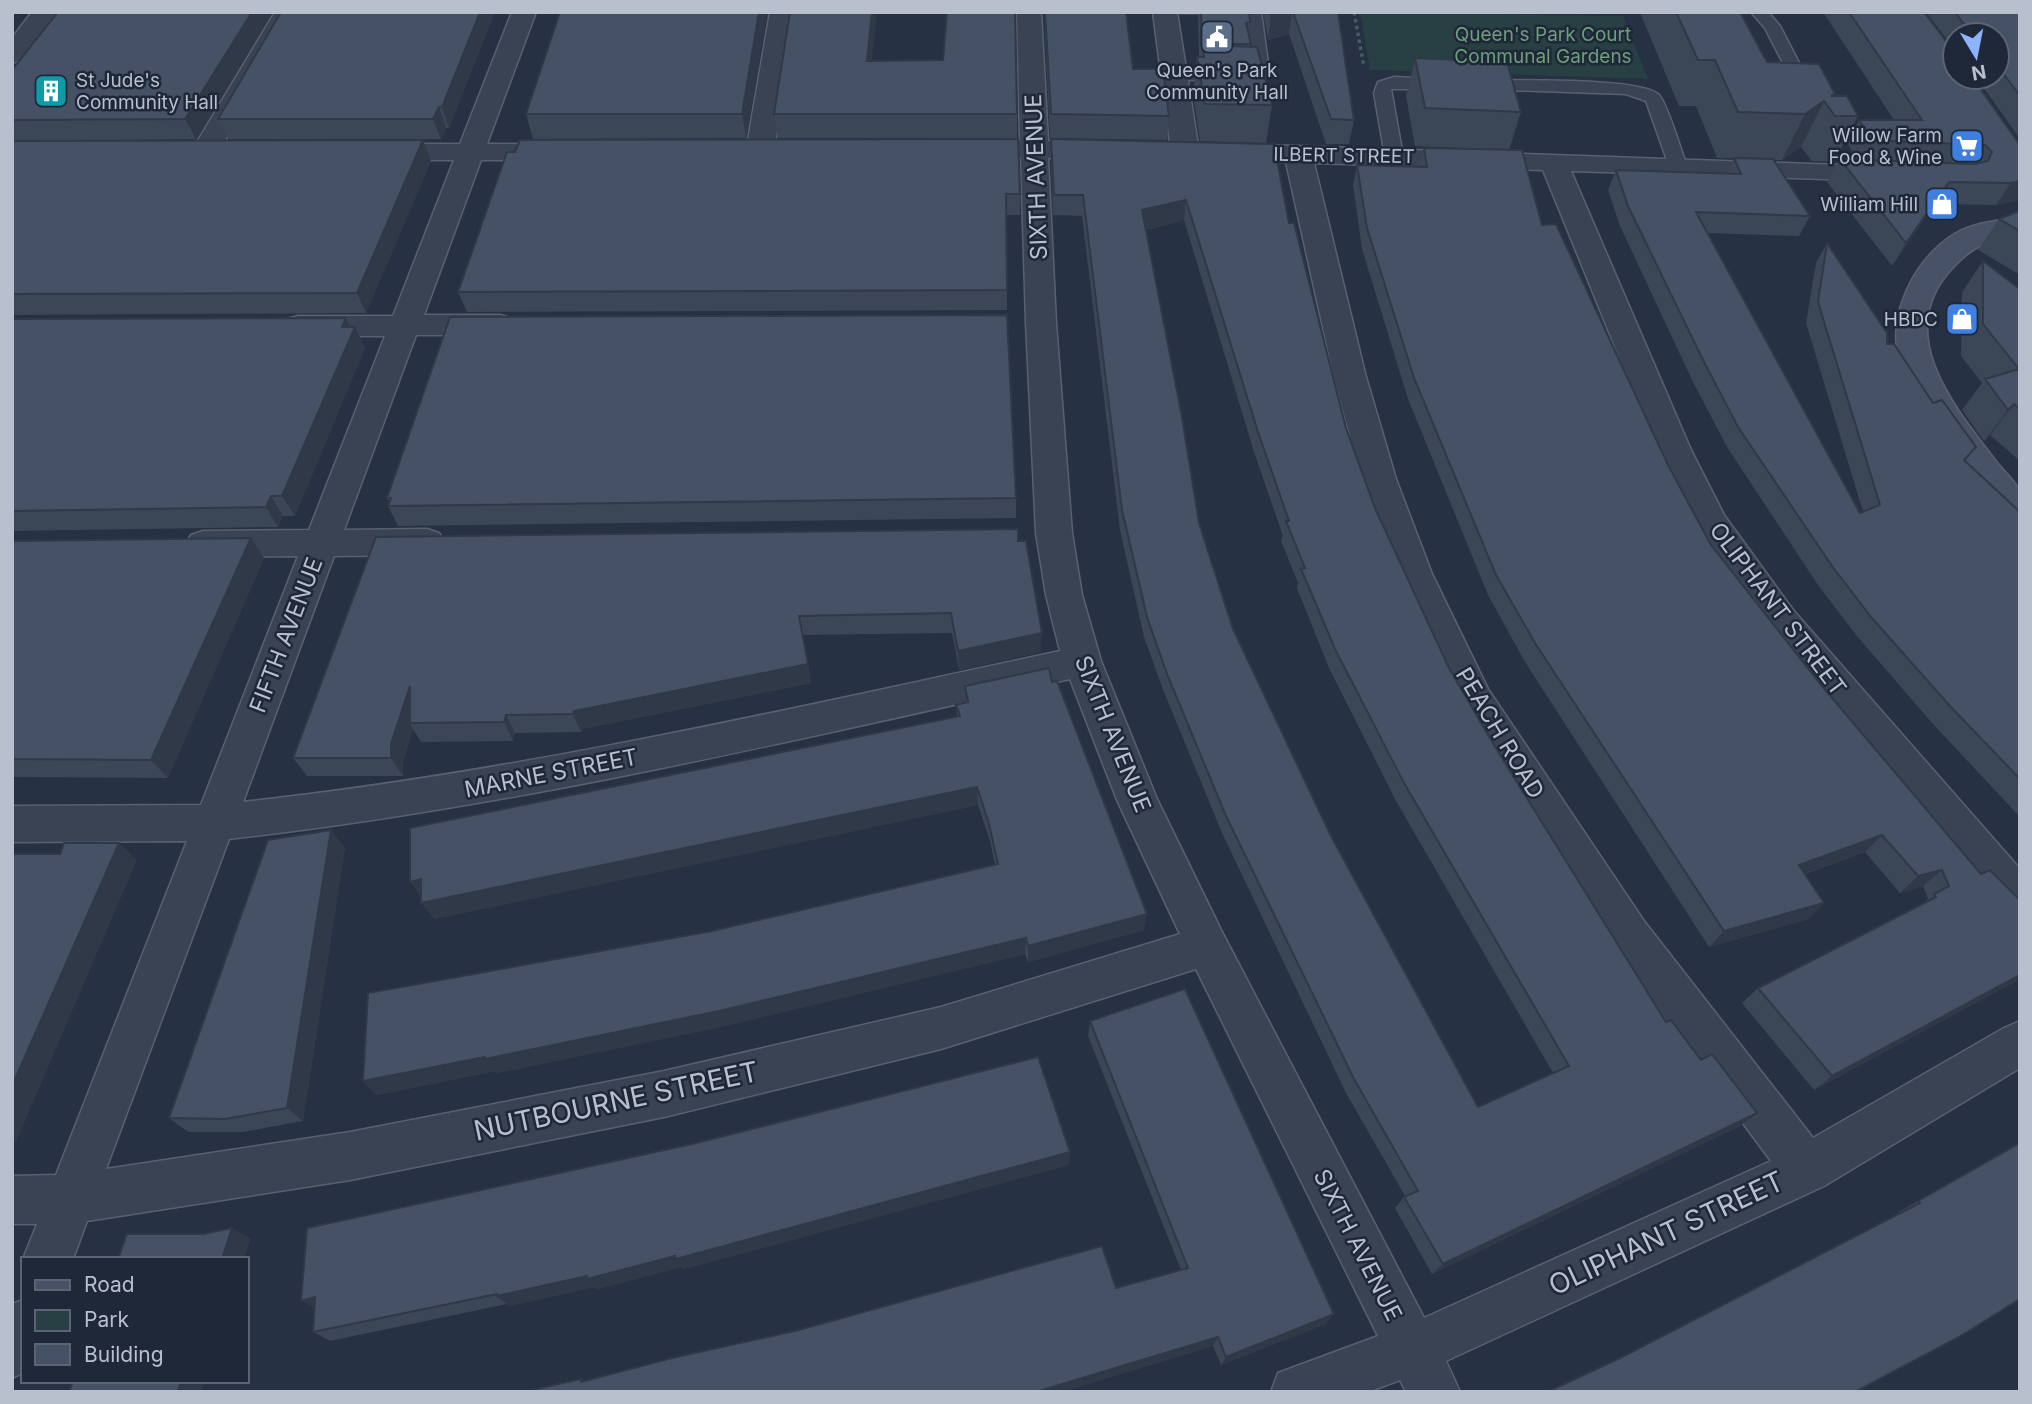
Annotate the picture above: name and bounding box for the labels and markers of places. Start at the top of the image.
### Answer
public building icon: Queen's Park Community Hall [1198,18,1236,56]
place label: Queen's Park Community Hall [1146,59,1288,104]
place label: St Jude's Community Hall [76,69,218,114]
building icon: St Jude's Community Hall [32,72,70,110]
place label: Willow Farm Food & Wine [1829,124,1942,169]
supermarket icon: Willow Farm Food & Wine [1948,127,1986,165]
shop icon: William Hill [1923,185,1961,223]
place label: William Hill [1820,193,1918,216]
shop icon: HBDC [1943,300,1981,338]
place label: HBDC [1884,308,1938,331]

